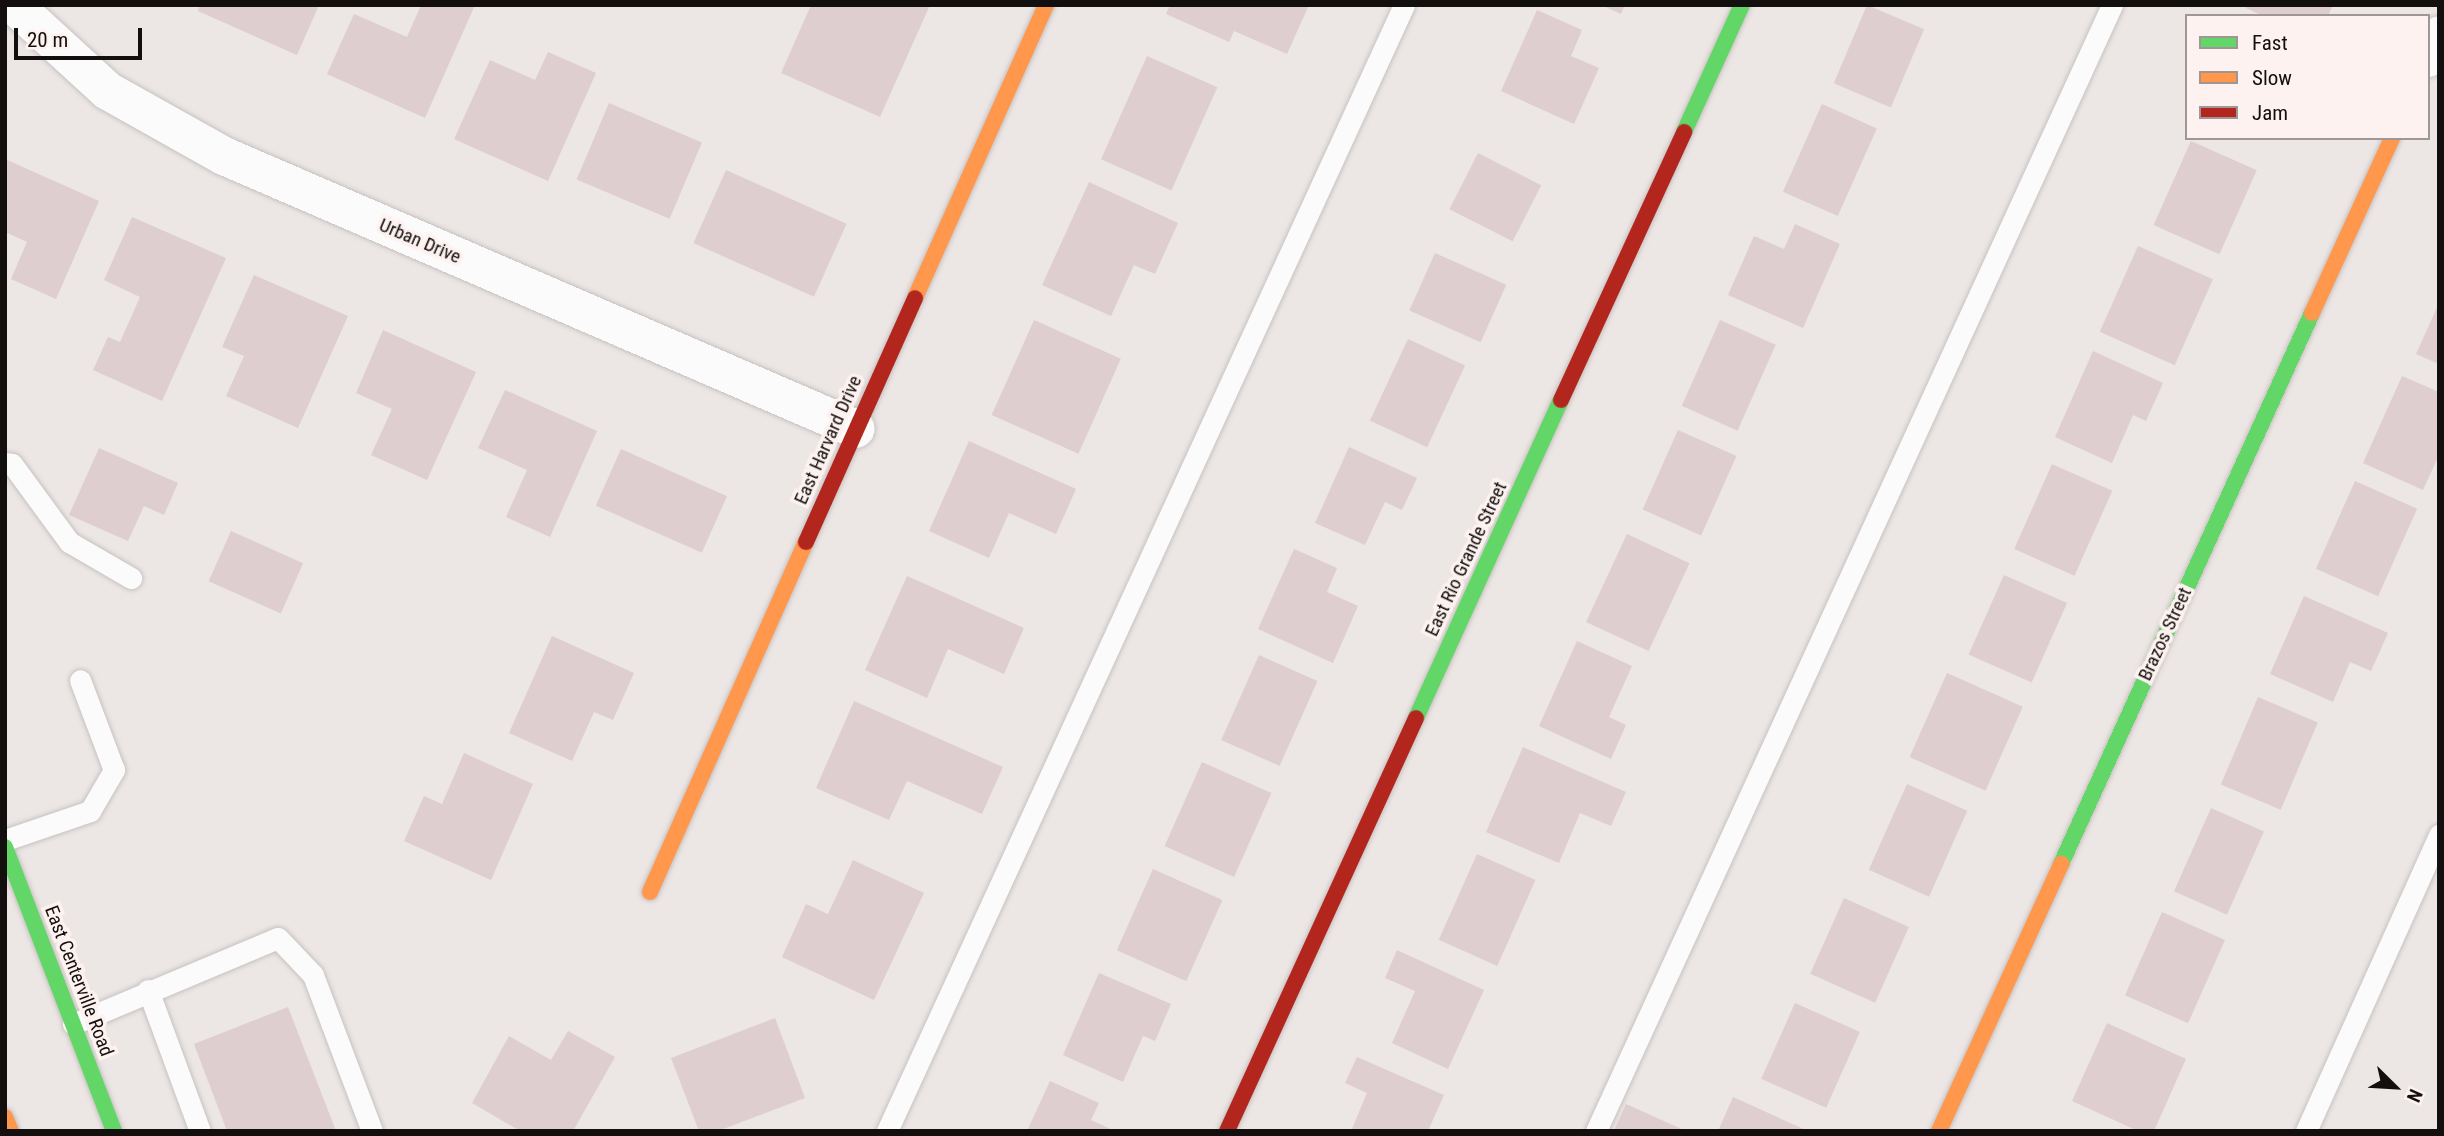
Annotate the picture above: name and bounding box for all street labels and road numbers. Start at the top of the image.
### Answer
street label: Urban Drive [376,214,464,268]
street label: East Harvard Drive [789,372,867,508]
street label: East Rio Grande Street [1420,478,1512,640]
street label: Brazos Street [2134,584,2196,684]
street label: East Centerville Road [40,903,118,1059]

